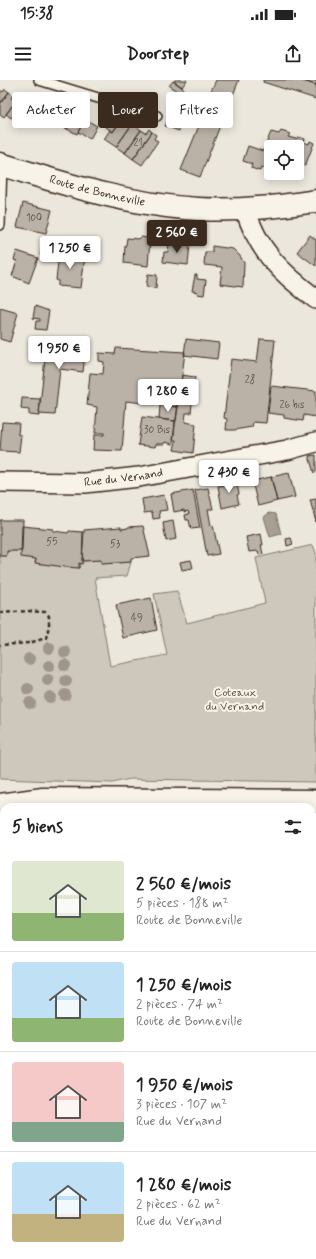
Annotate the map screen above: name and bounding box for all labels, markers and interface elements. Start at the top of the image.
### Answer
text: 15:38 [20,4,54,24]
text: Doorstep [127,42,189,66]
icon: menu [12,43,34,65]
icon: share [282,43,304,65]
chip: Acheter [12,92,90,128]
chip: Louer [98,92,158,128]
chip: Filtres [166,92,233,128]
house number: 21 [133,137,143,150]
map controls [264,140,304,180]
button: locate [264,140,304,180]
street label: Route de Bonneville [47,172,146,211]
house number: 100 [26,212,42,225]
pin: 2 560 € [140,220,214,254]
text: 2 560 € [156,224,198,241]
pin: 1 250 € [33,236,107,270]
text: 1 250 € [49,240,91,257]
pin: 1 950 € [22,336,96,370]
text: 1 950 € [37,340,81,357]
house number: 28 [245,373,255,387]
pin: 1 280 € [131,379,205,413]
text: 1 280 € [147,383,189,400]
house number: 26 bis [280,399,305,412]
house number: 30 Bis [144,424,171,437]
pin: 2 430 € [192,460,266,494]
text: 2 430 € [208,464,250,481]
street label: Rue du Vernand [83,465,164,491]
house number: 55 [46,536,58,549]
house number: 53 [110,538,120,551]
house number: 49 [131,612,143,625]
park label: Coteaux du Vernand [206,685,264,715]
text: 5 biens [12,816,63,838]
icon: filters [282,816,304,838]
text: 2 560 €/mois [136,873,231,895]
icon: home [44,877,92,925]
text: 5 pièces · 188 m² [136,895,228,912]
text: Route de Bonneville [136,912,242,929]
text: 1 250 €/mois [136,974,232,996]
icon: home [44,978,92,1026]
text: 2 pièces · 74 m² [136,996,223,1013]
text: Route de Bonneville [136,1013,242,1030]
text: 1 950 €/mois [136,1074,233,1096]
icon: home [44,1078,92,1126]
text: 3 pièces · 107 m² [136,1096,227,1113]
text: Rue du Vernand [136,1113,222,1130]
text: 1 280 €/mois [136,1174,231,1196]
icon: home [44,1178,92,1226]
text: 2 pièces · 62 m² [136,1196,220,1213]
text: Rue du Vernand [136,1213,222,1230]

